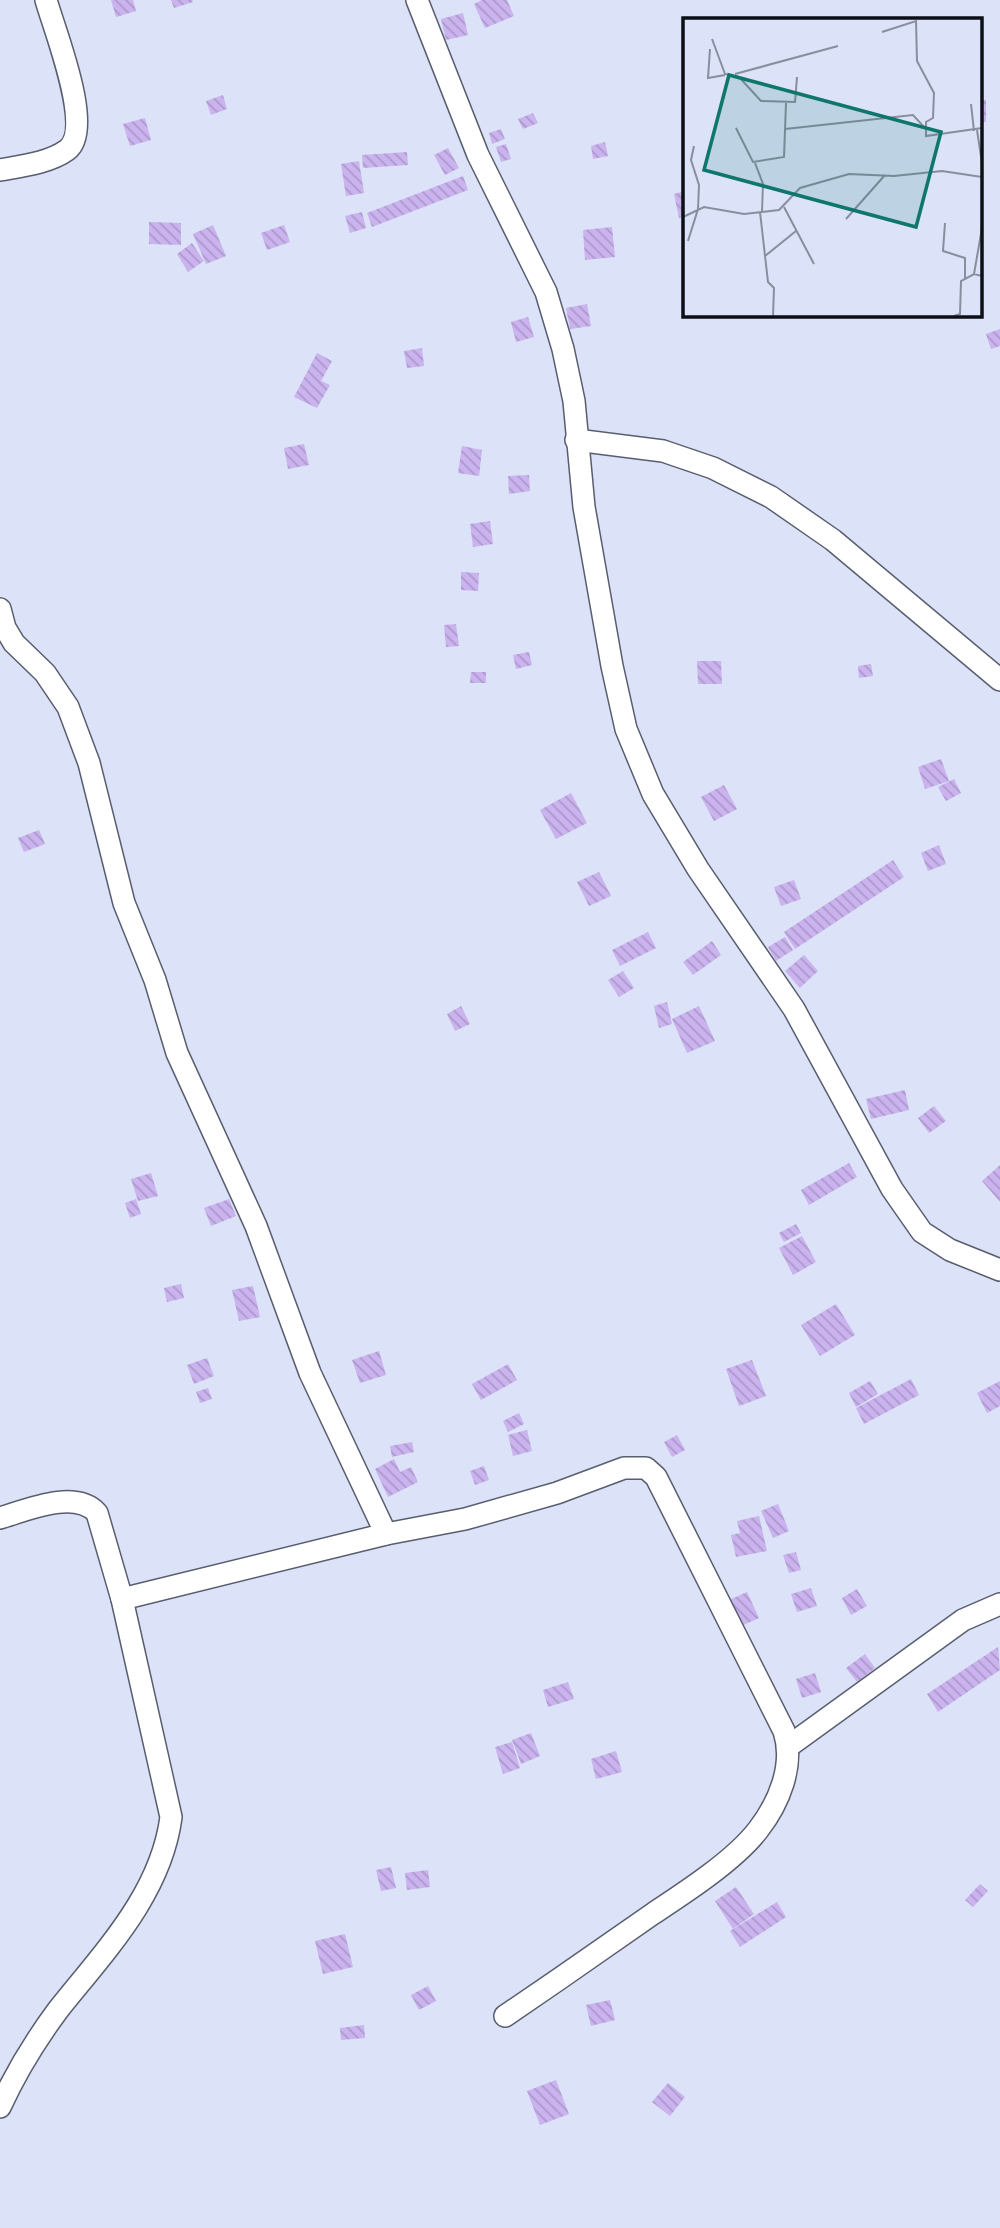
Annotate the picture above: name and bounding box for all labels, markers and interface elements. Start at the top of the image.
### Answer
inset map [683,18,982,317]

